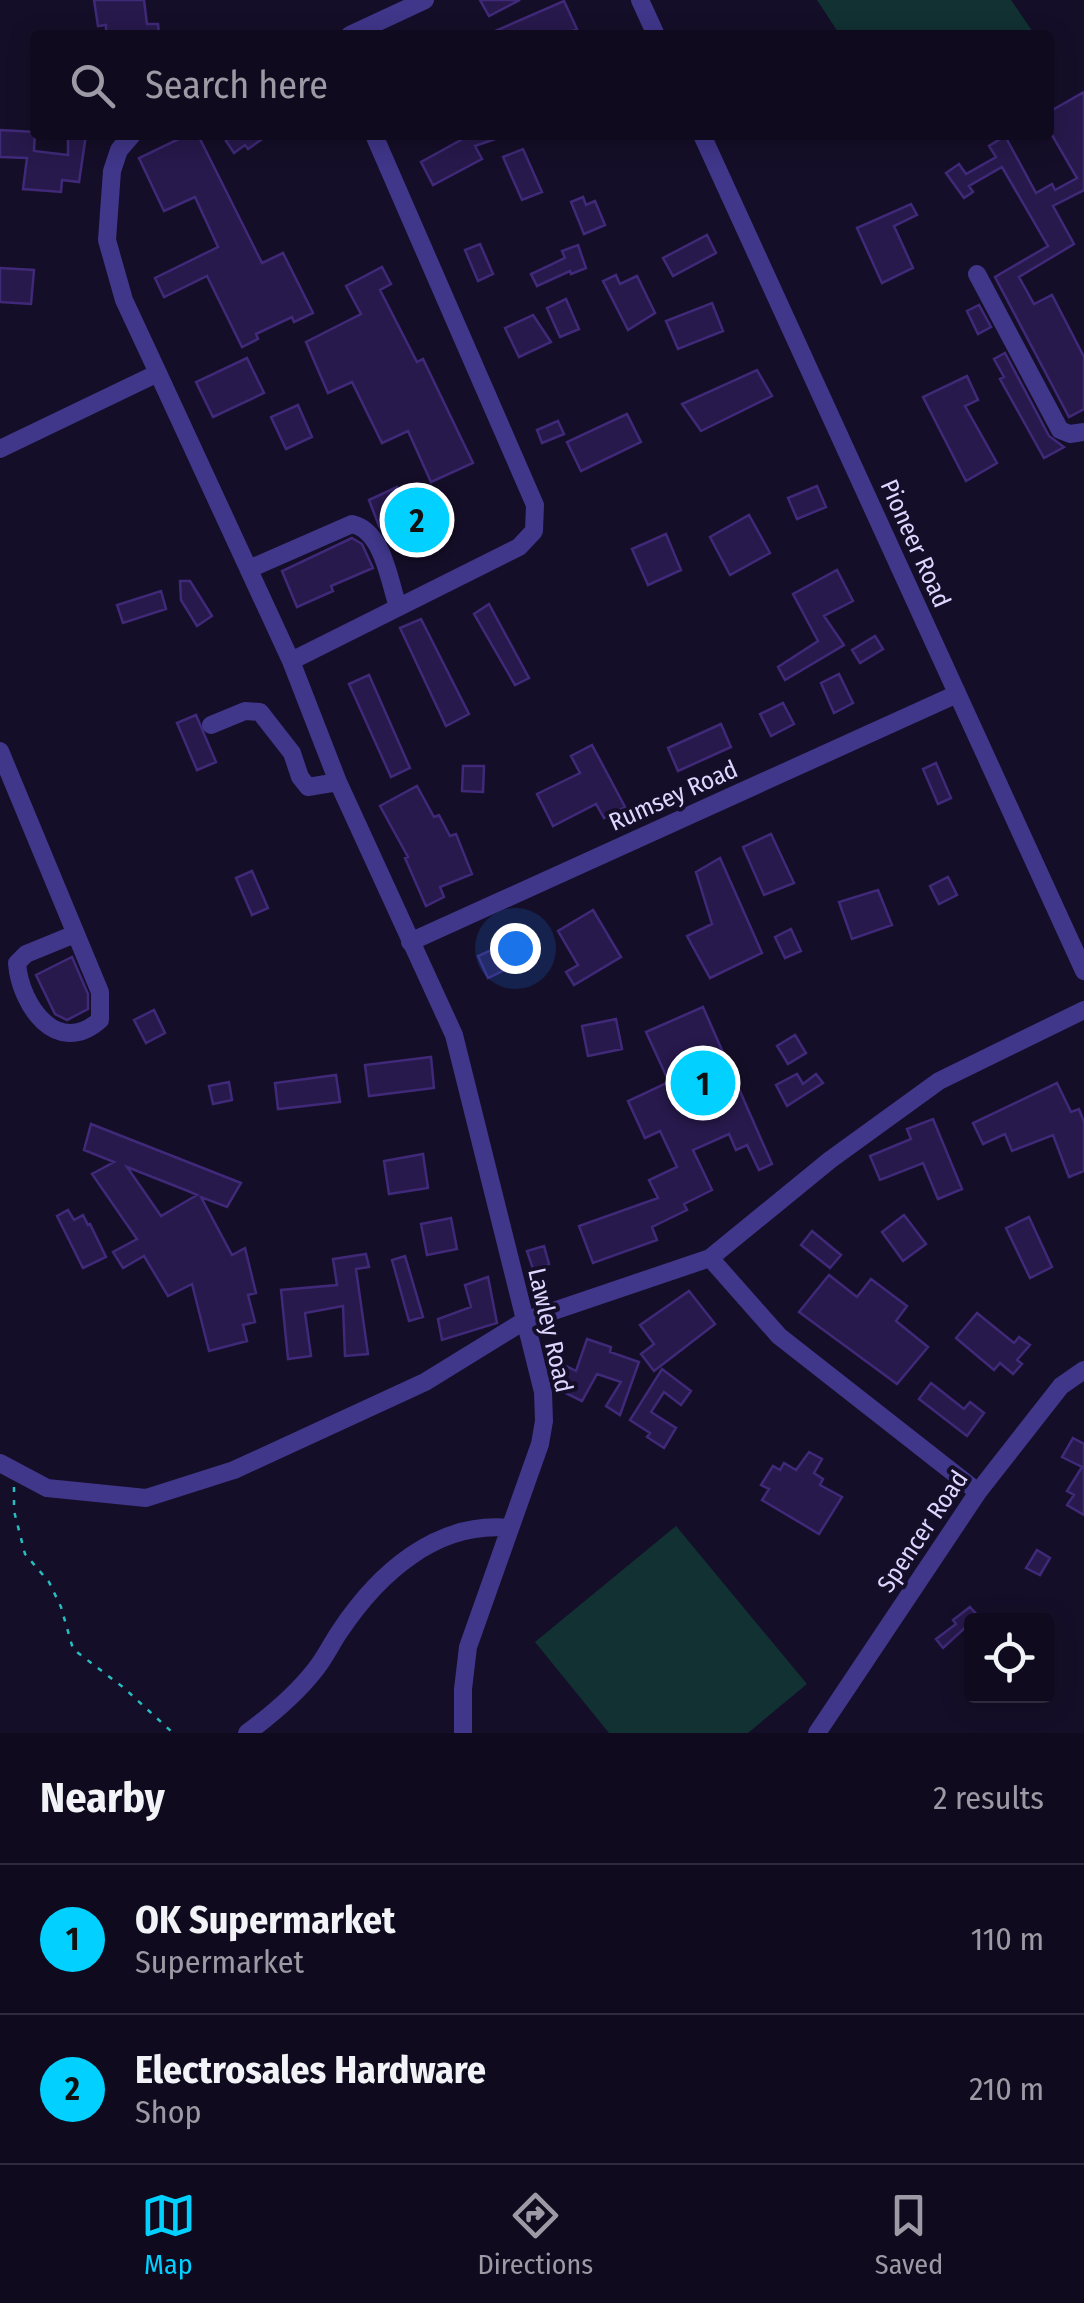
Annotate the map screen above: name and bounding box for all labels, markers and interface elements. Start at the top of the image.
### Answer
search box [30,30,1054,140]
icon: search [65,58,120,113]
text: Search here [145,62,328,108]
street label: Pioneer Road [874,475,957,612]
pin: 2 [384,482,450,558]
street label: Rumsey Road [604,754,742,838]
your location [490,923,541,974]
pin: 1 [670,1046,736,1120]
street label: Lawley Road [521,1265,579,1395]
street label: Spencer Road [871,1465,974,1598]
map controls [964,1613,1054,1703]
button: locate [964,1613,1054,1703]
text: Nearby [40,1773,165,1823]
text: 2 results [933,1779,1044,1817]
text: OK Supermarket [135,1897,395,1943]
text: 1 [66,1920,79,1958]
text: 110 m [971,1920,1044,1958]
text: Supermarket [135,1943,304,1981]
text: Electrosales Hardware [135,2047,486,2093]
text: 2 [65,2070,80,2108]
text: 210 m [969,2070,1044,2108]
text: Shop [135,2093,202,2131]
tab: Map [141,2188,196,2281]
tab: Directions [477,2188,593,2281]
tab: Saved [875,2188,943,2281]

